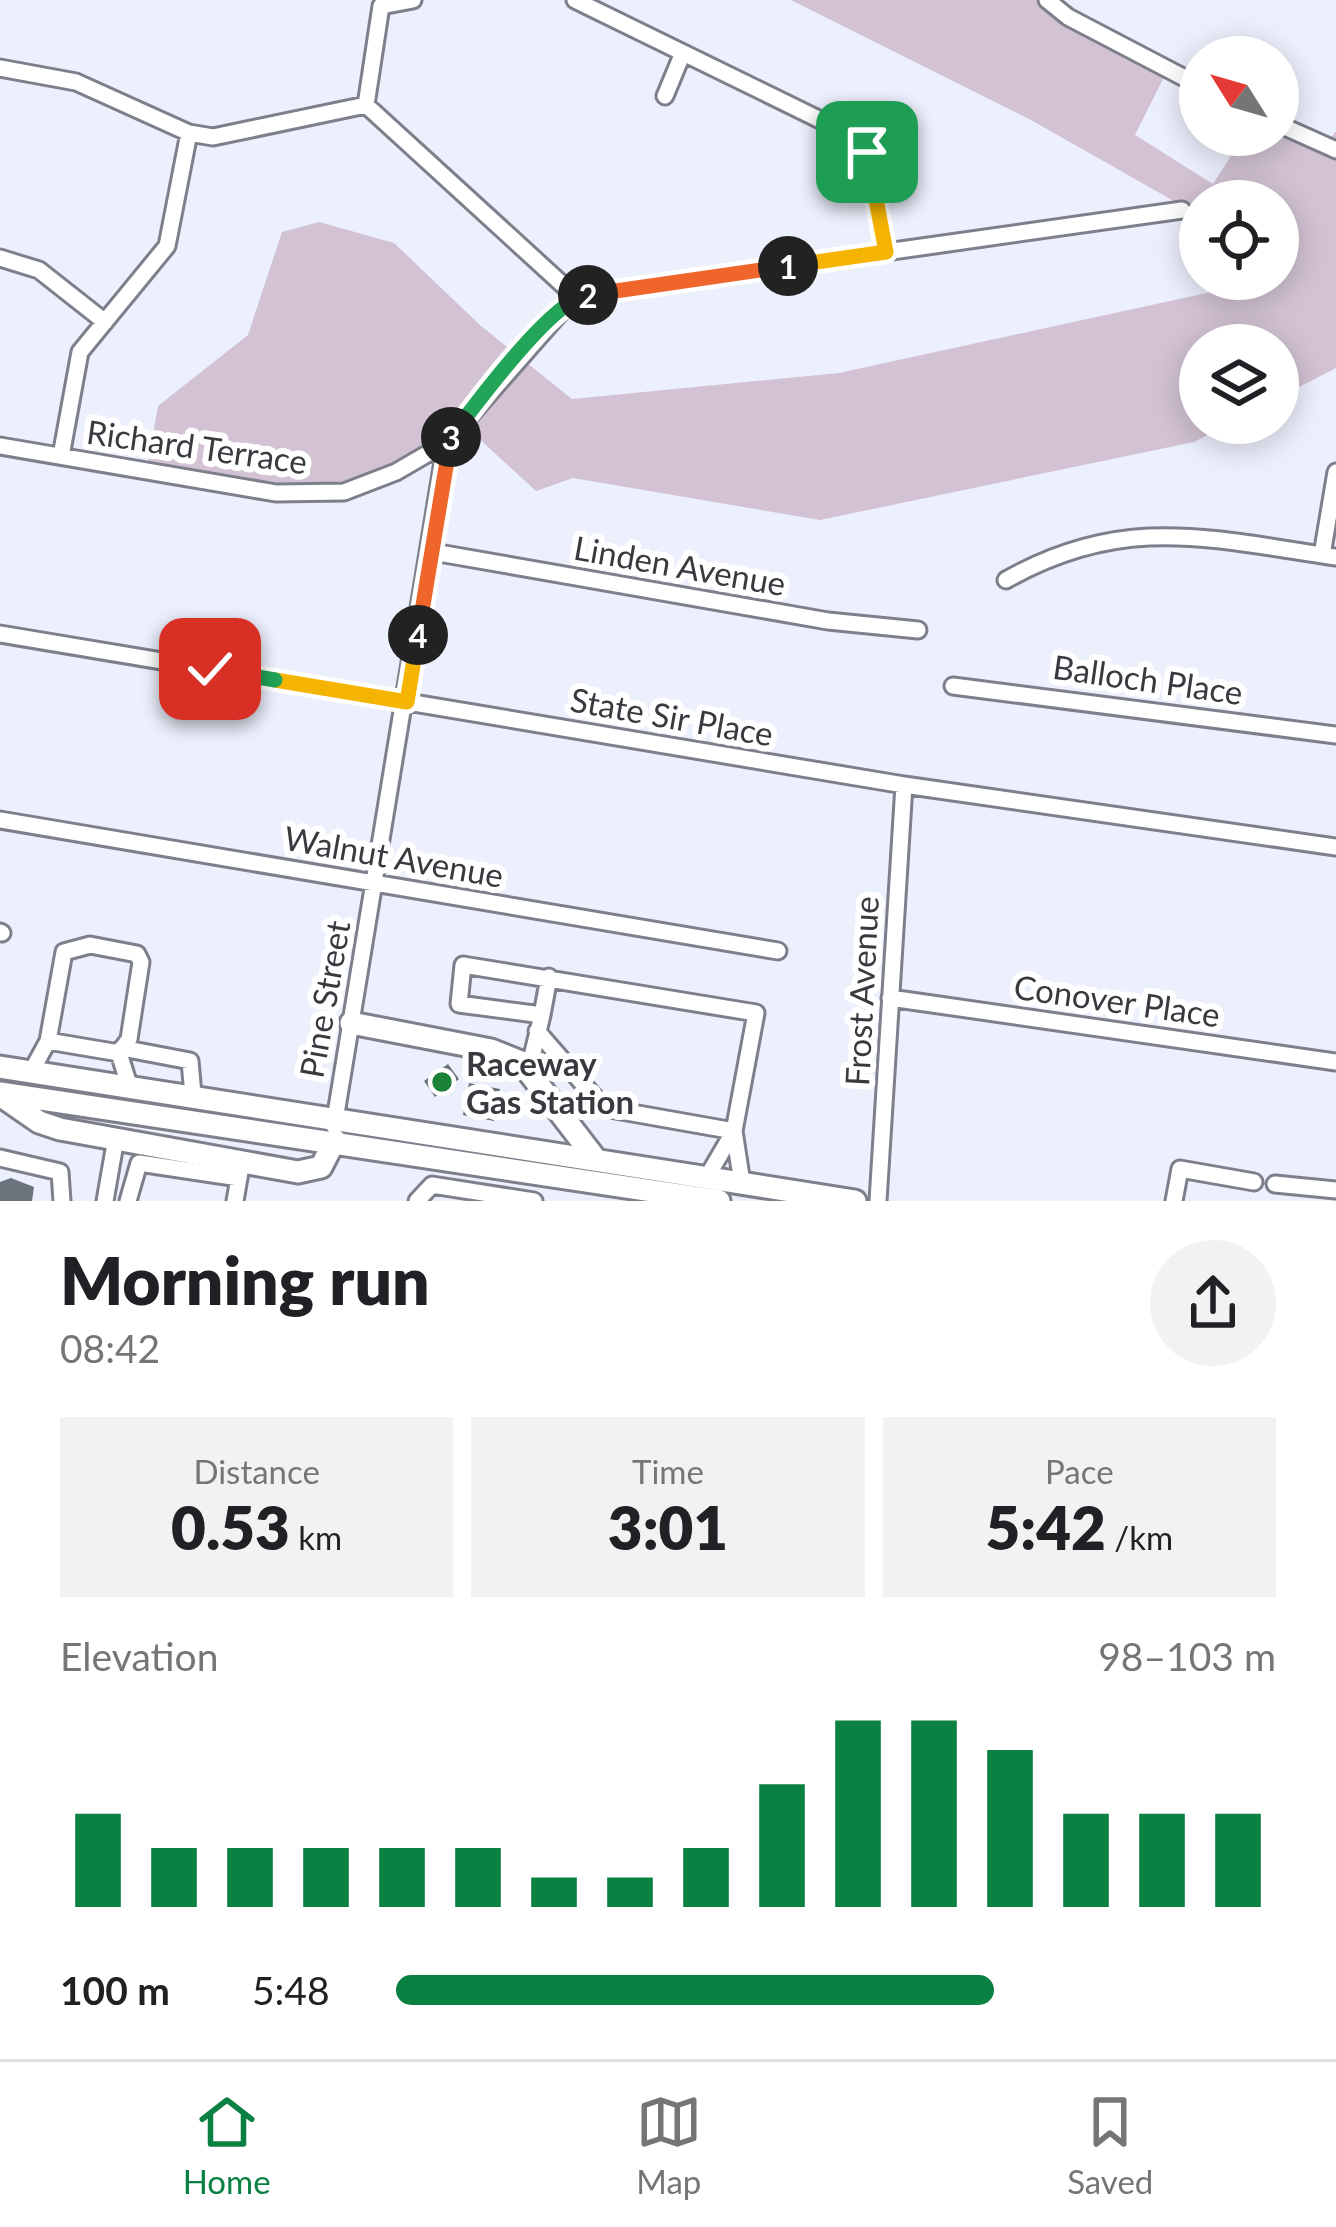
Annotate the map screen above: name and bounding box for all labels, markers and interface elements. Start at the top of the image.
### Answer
north arrow [1179,36,1299,156]
map controls [1179,36,1299,444]
pin [816,101,918,203]
icon: arrive [834,119,900,185]
button: locate [1179,180,1299,300]
pin: 1 [758,236,818,296]
text: 1 [778,246,798,286]
pin: 2 [558,265,618,325]
text: 2 [578,275,598,315]
button: layers [1179,324,1299,444]
pin: 3 [421,407,481,467]
street label: Richard Terrace [84,411,310,481]
text: 3 [441,417,461,457]
street label: Linden Avenue [571,527,789,603]
pin: 4 [388,605,448,665]
text: 4 [408,615,428,655]
pin [159,618,261,720]
icon: check [177,636,243,702]
street label: Balloch Place [1051,646,1245,712]
street label: State Sir Place [568,679,776,753]
street label: Walnut Avenue [281,817,507,895]
street label: Frost Avenue [836,895,886,1087]
street label: Pine Street [291,917,358,1081]
street label: Conover Place [1011,966,1223,1034]
place label: Raceway Gas Station [466,1043,634,1121]
marker: Raceway Gas Station [429,1069,455,1095]
text: Morning run [60,1240,430,1319]
button: share [1150,1240,1276,1366]
text: 08:42 [60,1325,160,1371]
text: Distance [193,1451,320,1491]
text: Time [632,1451,704,1491]
text: Pace [1045,1451,1114,1491]
text: 0.53 [171,1491,290,1563]
text: 3:01 [608,1491,728,1563]
text: 5:42 [986,1491,1106,1563]
text: km [290,1517,342,1557]
text: /km [1106,1517,1173,1557]
text: Elevation [60,1633,218,1679]
text: 98–103 m [1098,1633,1276,1679]
text: 100 m [60,1967,170,2013]
text: 5:48 [252,1967,330,2013]
tab: Home [183,2089,271,2201]
tab: Map [636,2089,702,2201]
tab: Saved [1067,2089,1153,2201]

